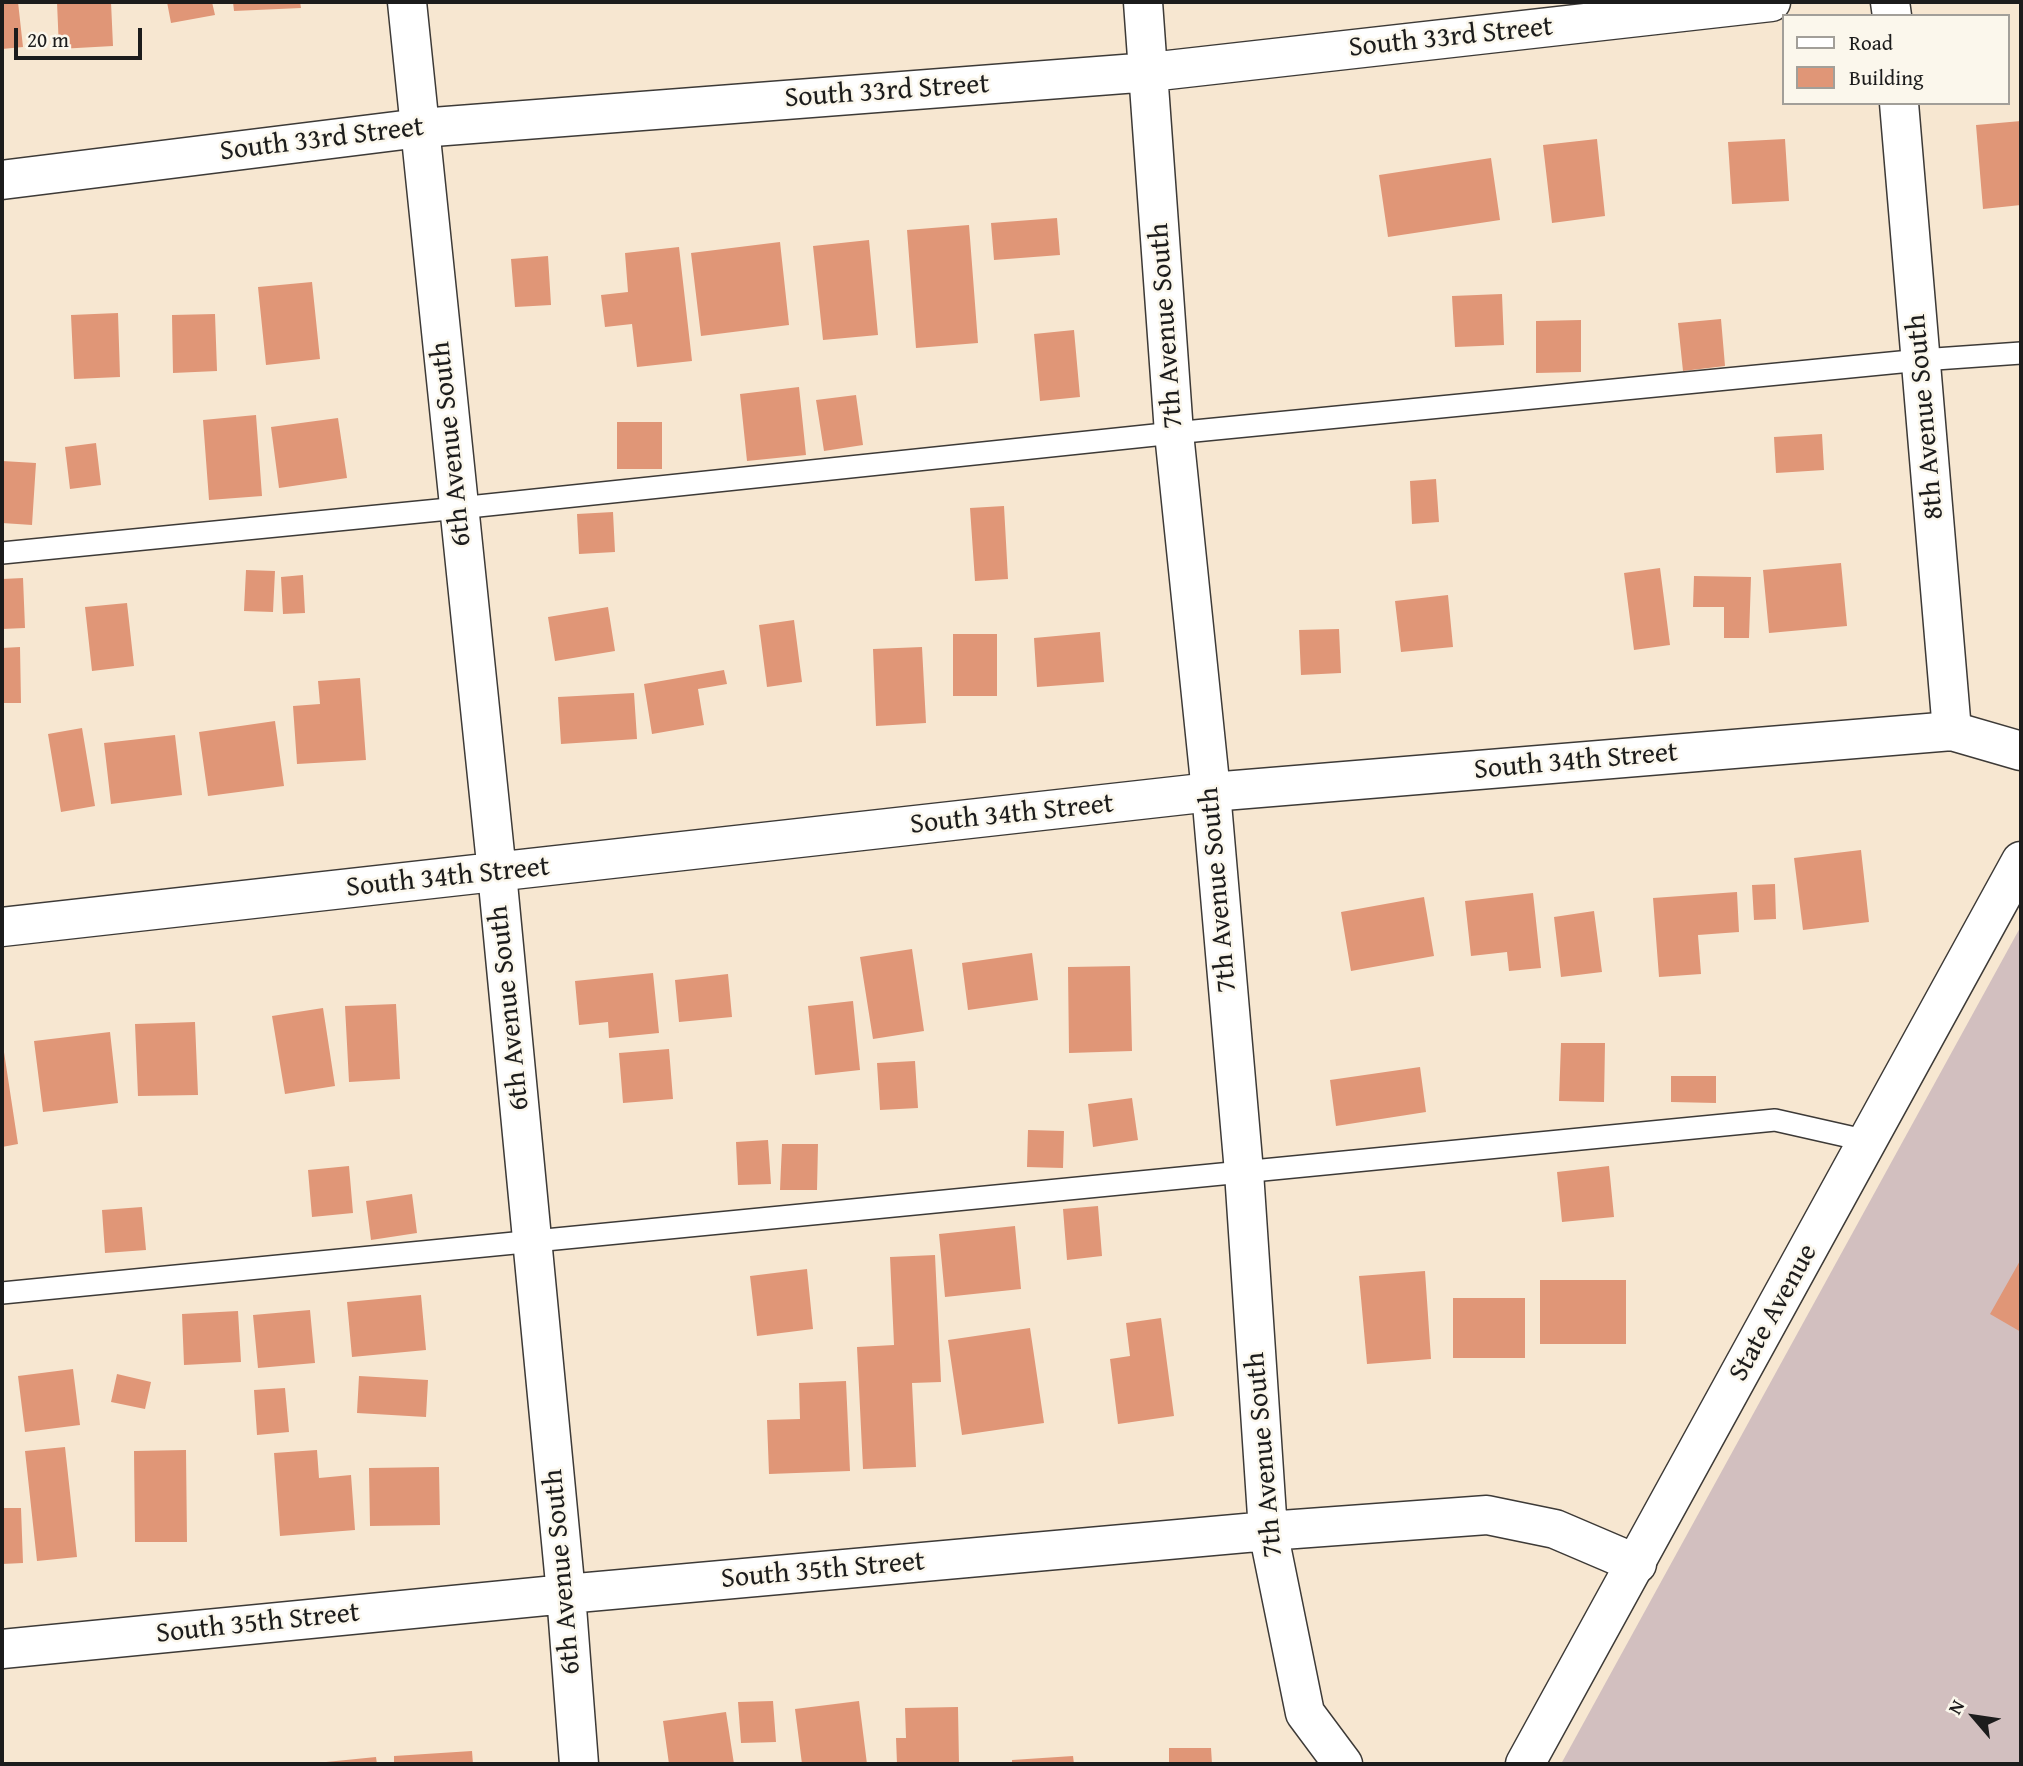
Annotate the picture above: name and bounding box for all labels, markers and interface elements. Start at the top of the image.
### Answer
street label: South 33rd Street [1347,11,1555,65]
scale bar [18,14,145,58]
legend [1782,14,2009,105]
text: 20 m [27,24,69,55]
text: Road [1849,27,1893,58]
text: Building [1849,62,1923,93]
street label: South 33rd Street [784,68,990,116]
street label: South 33rd Street [218,111,426,169]
street label: 7th Avenue South [1143,222,1191,430]
street label: 8th Avenue South [1900,313,1952,521]
street label: 6th Avenue South [425,340,479,548]
street label: South 34th Street [1473,736,1679,788]
street label: 7th Avenue South [1193,786,1245,994]
street label: South 34th Street [909,788,1115,842]
street label: South 34th Street [345,851,551,905]
street label: 6th Avenue South [483,904,537,1112]
street label: State Avenue [1722,1238,1826,1388]
street label: 7th Avenue South [1239,1351,1291,1559]
street label: 6th Avenue South [537,1468,589,1676]
street label: South 35th Street [720,1545,926,1597]
street label: South 35th Street [155,1597,361,1651]
north arrow [1939,1682,2009,1752]
text: N [1940,1694,1971,1719]

